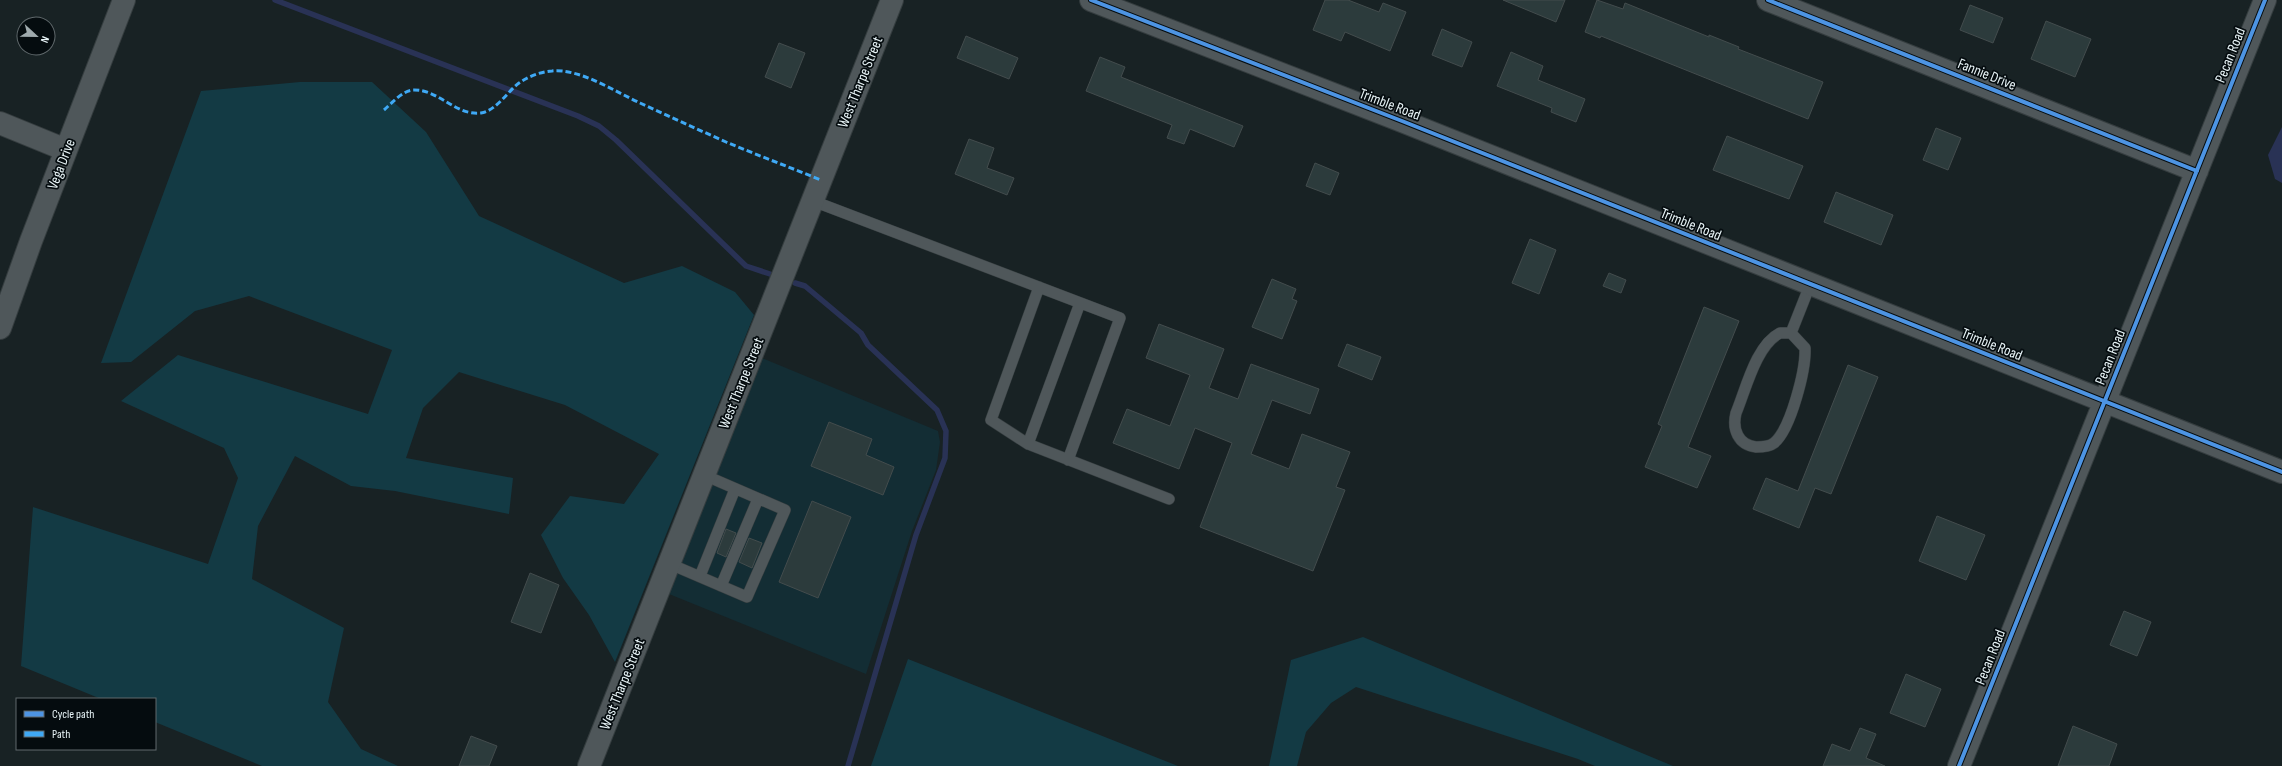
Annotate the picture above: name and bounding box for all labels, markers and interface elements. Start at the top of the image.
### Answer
north arrow [16,16,56,56]
street label: Pecan Road [2211,25,2250,86]
street label: West Tharpe Street [834,33,888,131]
text: N [38,34,52,45]
street label: Fannie Drive [1955,54,2019,95]
street label: Trimble Road [1356,84,1423,125]
street label: Vega Drive [43,136,80,192]
street label: Trimble Road [1658,204,1724,245]
street label: Trimble Road [1959,324,2025,365]
street label: Pecan Road [2091,327,2130,388]
street label: West Tharpe Street [715,334,769,432]
street label: Pecan Road [1971,627,2010,688]
street label: West Tharpe Street [596,635,650,733]
legend [16,698,156,750]
text: Cycle path [52,707,94,722]
text: Path [52,727,70,742]

